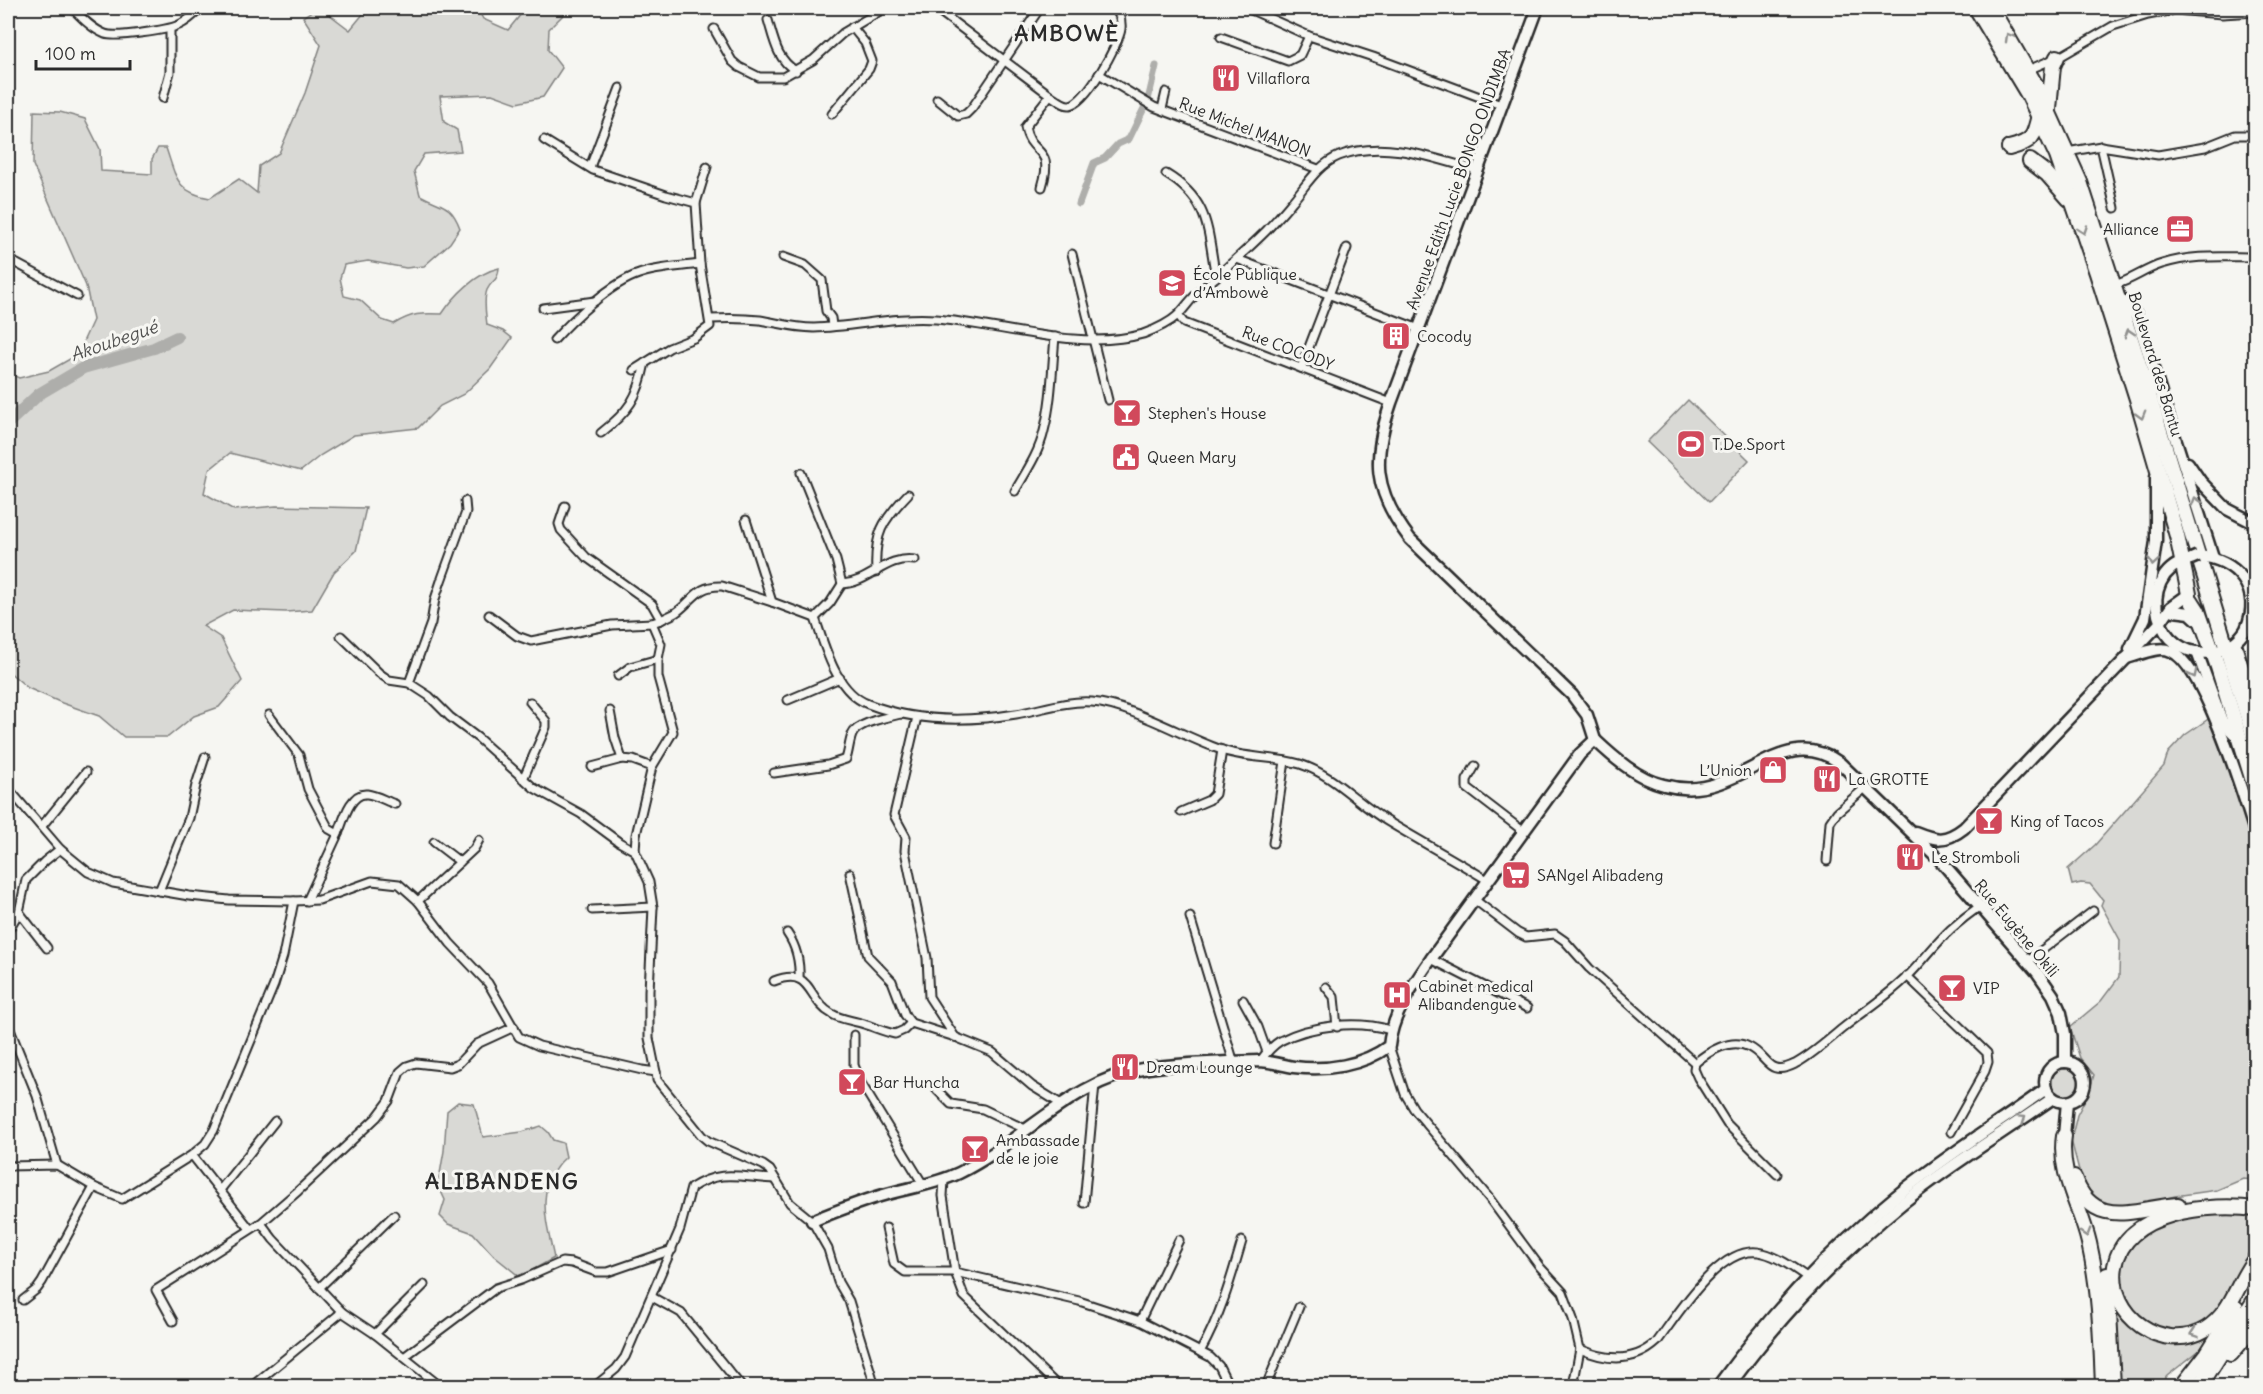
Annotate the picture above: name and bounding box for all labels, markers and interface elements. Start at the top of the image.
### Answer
district label: AMBOWÈ [1014,19,1120,47]
scale bar [36,33,130,71]
one-way arrow [2004,33,2016,43]
text: 100 m [45,42,96,65]
street label: Avenue Edith Lucie BONGO ONDIMBA [1401,46,1515,312]
restaurant icon: Villaflora [1210,62,1242,94]
place label: Villaflora [1247,68,1310,88]
street label: Rue Michel MANON [1176,93,1314,161]
office icon: Alliance [2164,213,2196,245]
place label: Alliance [2103,219,2159,239]
one-way arrow [2075,224,2088,234]
place label: École Publique d’Ambowè [1193,264,1297,302]
school or university icon: École Publique d’Ambowè [1156,267,1188,299]
street label: Boulevard des Bantu [2125,289,2187,439]
water label: Akoubegué [67,314,162,366]
building icon: Cocody [1380,320,1412,352]
street label: Rue COCODY [1239,321,1337,375]
place label: Cocody [1417,326,1472,346]
one-way arrow [2124,328,2136,339]
bar icon: Stephen's House [1111,397,1143,429]
place label: Stephen's House [1148,403,1266,423]
one-way arrow [2134,410,2146,420]
sports icon: T.De.Sport [1675,428,1707,460]
place label: T.De.Sport [1712,434,1786,454]
public building icon: Queen Mary [1110,441,1142,473]
place label: Queen Mary [1147,447,1236,467]
one-way arrow [2191,496,2204,507]
one-way arrow [2147,556,2160,566]
one-way arrow [2186,668,2197,679]
shop icon: L’Union [1757,754,1789,786]
place label: L’Union [1699,760,1752,780]
restaurant icon: La GROTTE [1811,763,1843,795]
place label: La GROTTE [1848,769,1929,789]
bar icon: King of Tacos [1973,805,2005,837]
place label: King of Tacos [2010,811,2104,831]
restaurant icon: Le Stromboli [1894,841,1926,873]
place label: Le Stromboli [1931,847,2020,867]
supermarket icon: SANgel Alibadeng [1500,859,1532,891]
place label: SANgel Alibadeng [1537,865,1664,885]
street label: Rue Eugène Okili [1971,875,2063,981]
bar icon: VIP [1936,972,1968,1004]
place label: Cabinet medical Alibandengue [1418,976,1533,1014]
place label: VIP [1973,978,2000,998]
hospital icon: Cabinet medical Alibandengue [1381,979,1413,1011]
restaurant icon: Dream Lounge [1109,1051,1141,1083]
place label: Dream Lounge [1146,1057,1253,1077]
bar icon: Bar Huncha [836,1066,868,1098]
place label: Bar Huncha [873,1072,960,1092]
one-way arrow [2015,1115,2026,1126]
place label: Ambassade de le joie [996,1130,1080,1168]
bar icon: Ambassade de le joie [959,1133,991,1165]
district label: ALIBANDENG [425,1167,579,1195]
one-way arrow [2079,1227,2091,1238]
one-way arrow [2189,1326,2200,1339]

